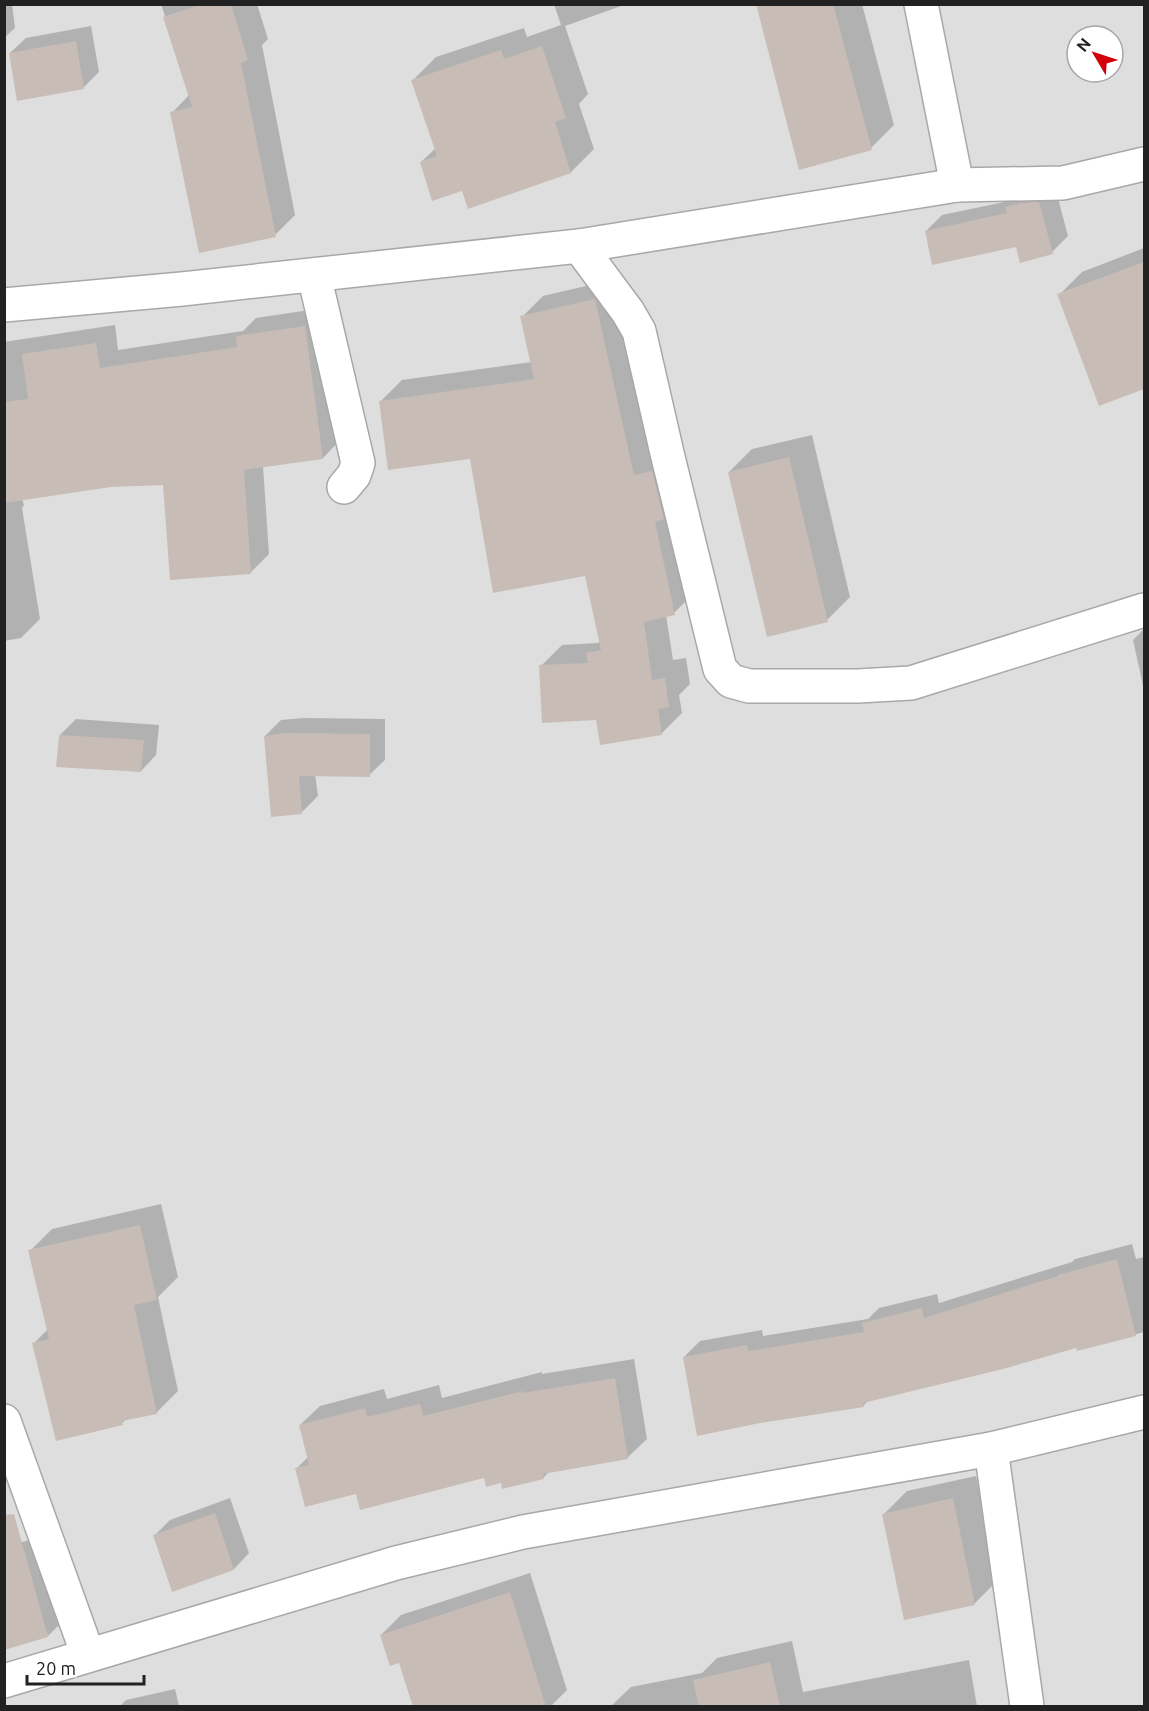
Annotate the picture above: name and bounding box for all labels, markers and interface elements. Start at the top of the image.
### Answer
north arrow [1065,24,1125,84]
text: N [1073,34,1094,55]
scale bar [27,1648,144,1686]
text: 20 m [36,1658,76,1678]

